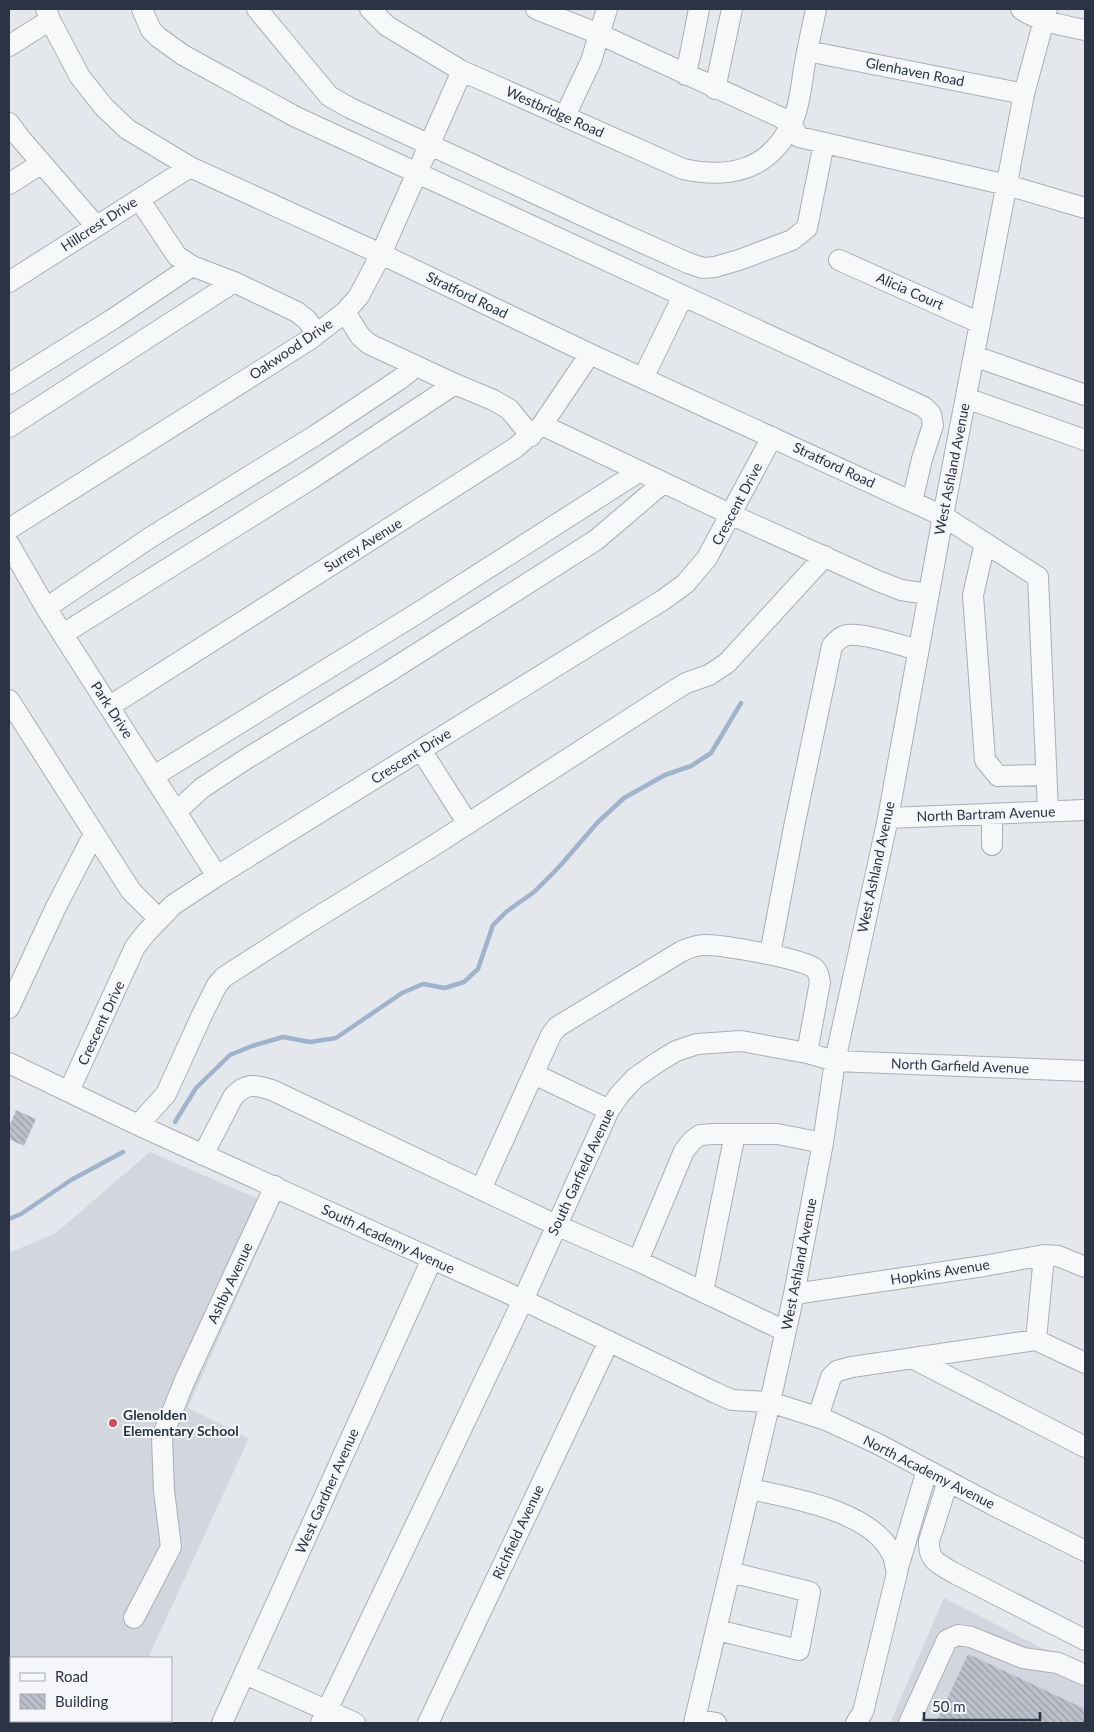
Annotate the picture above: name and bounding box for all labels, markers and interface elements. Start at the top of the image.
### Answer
street label: Glenhaven Road [864,54,966,89]
street label: Westbridge Road [504,82,607,141]
street label: Hillcrest Drive [57,193,140,255]
street label: Stratford Road [424,267,511,322]
street label: Alicia Court [874,268,946,313]
street label: Oakwood Drive [246,315,336,383]
street label: West Ashland Avenue [930,401,973,536]
street label: Stratford Road [790,438,878,491]
street label: Crescent Drive [708,460,765,548]
street label: Surrey Avenue [321,514,405,575]
street label: Park Drive [88,678,137,741]
street label: Crescent Drive [368,724,454,787]
street label: West Ashland Avenue [853,800,898,934]
street label: North Bartram Avenue [916,803,1056,824]
street label: Crescent Drive [74,978,128,1068]
street label: North Garfield Avenue [891,1055,1029,1076]
street label: South Garfield Avenue [544,1106,617,1238]
street label: West Ashland Avenue [777,1196,820,1331]
street label: South Academy Avenue [319,1200,458,1277]
street label: Ashby Avenue [203,1240,256,1326]
street label: Hopkins Avenue [889,1255,991,1288]
place label: Glenolden Elementary School [123,1406,239,1439]
marker: Glenolden Elementary School [107,1417,119,1429]
street label: West Gardner Avenue [291,1426,362,1556]
street label: North Academy Avenue [861,1431,998,1512]
street label: Richfield Avenue [488,1482,547,1582]
legend [10,1657,172,1722]
text: Road [55,1667,88,1685]
scale bar [924,1690,1040,1722]
text: Building [55,1692,108,1710]
text: 50 m [932,1697,966,1715]

